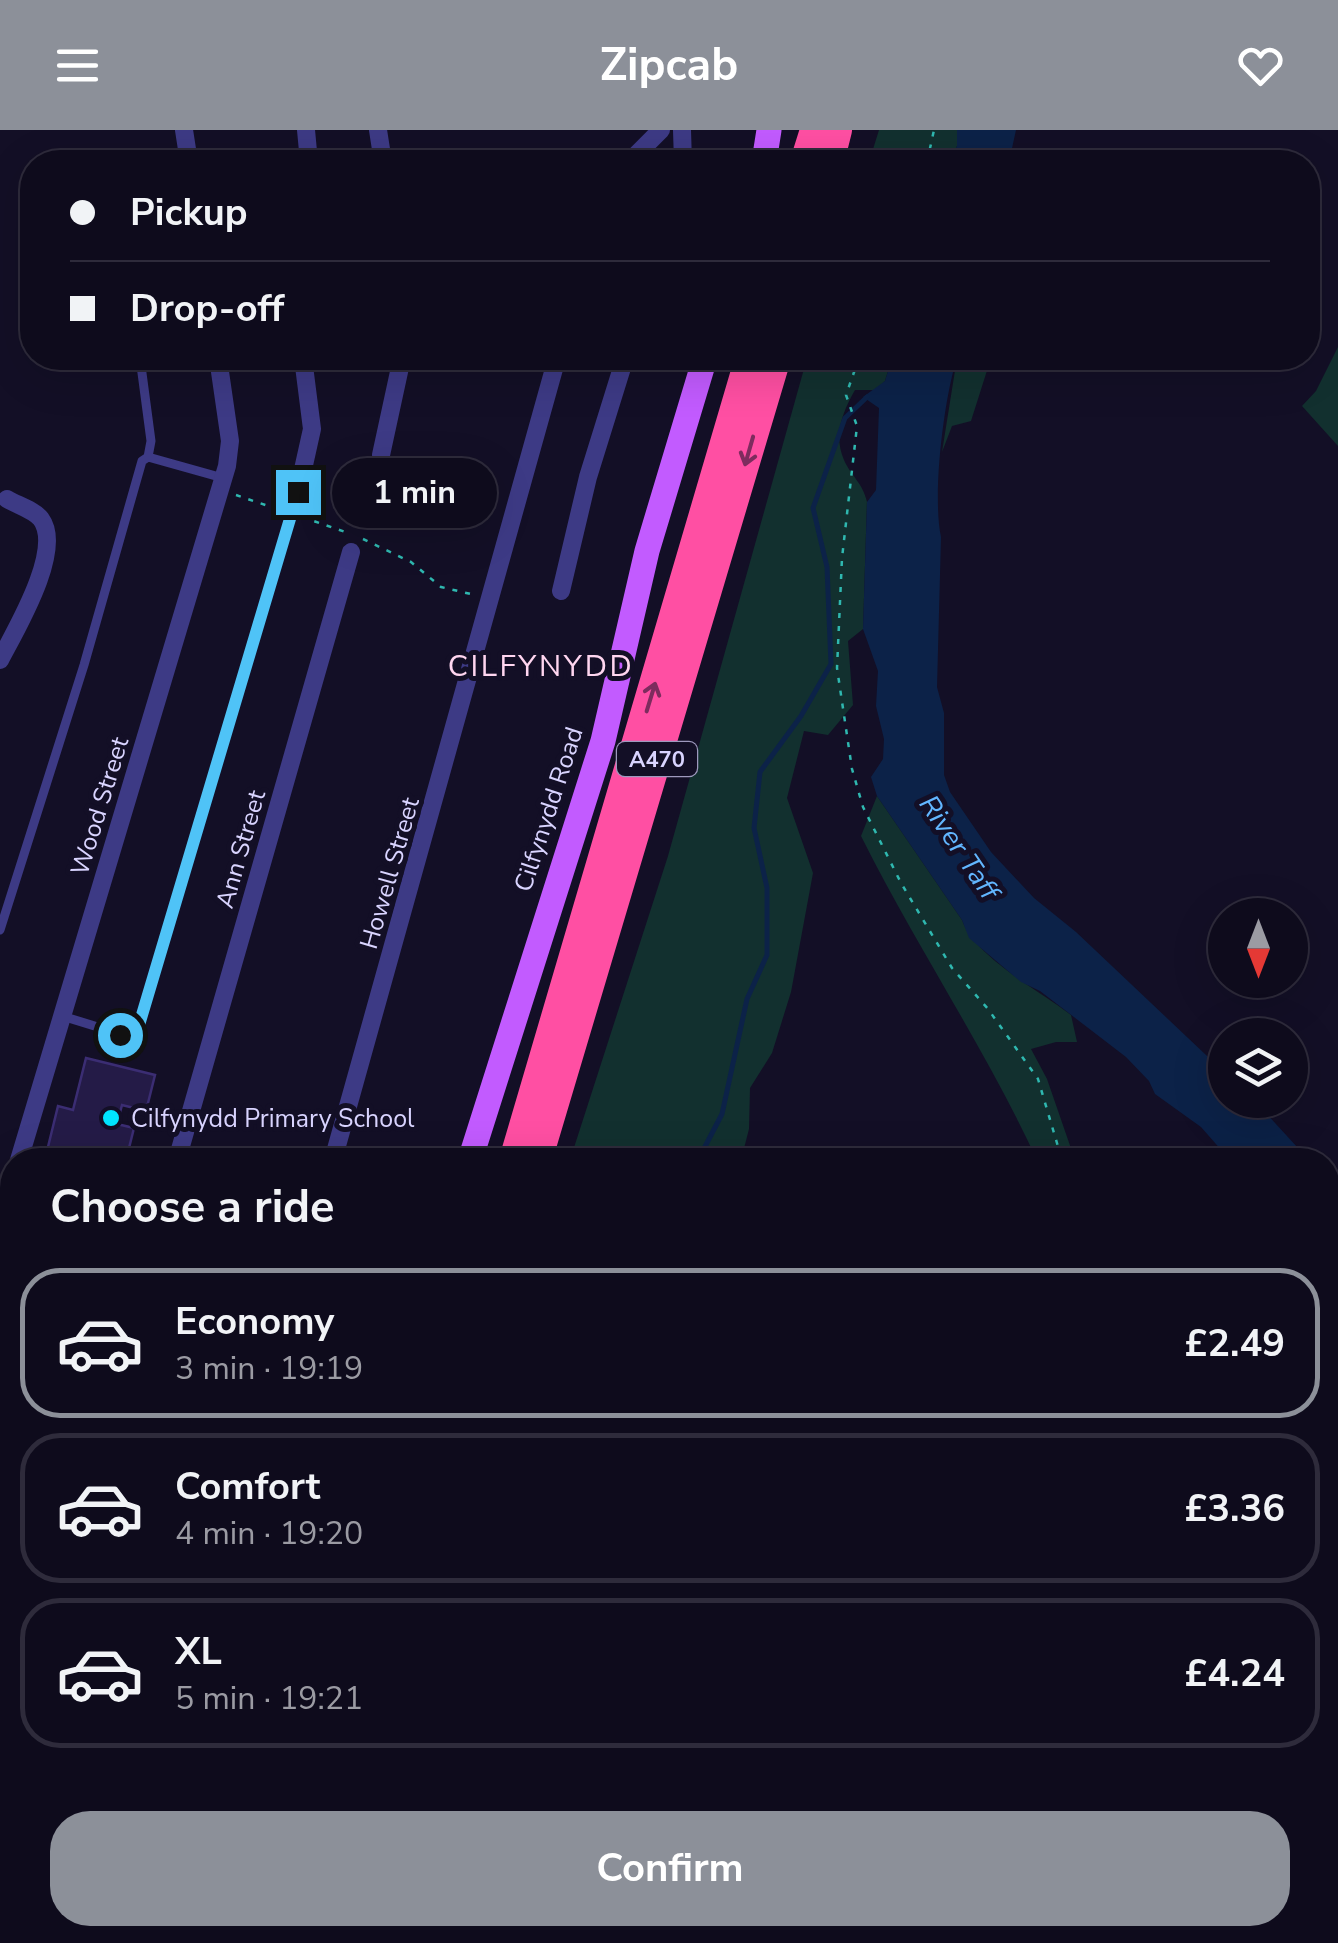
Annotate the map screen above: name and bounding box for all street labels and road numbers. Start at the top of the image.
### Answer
street label: Cilfynydd Road [506,723,592,896]
street label: Wood Street [63,733,137,880]
road number: A470 [617,742,697,776]
street label: Ann Street [208,786,274,912]
street label: Howell Street [352,793,428,953]

